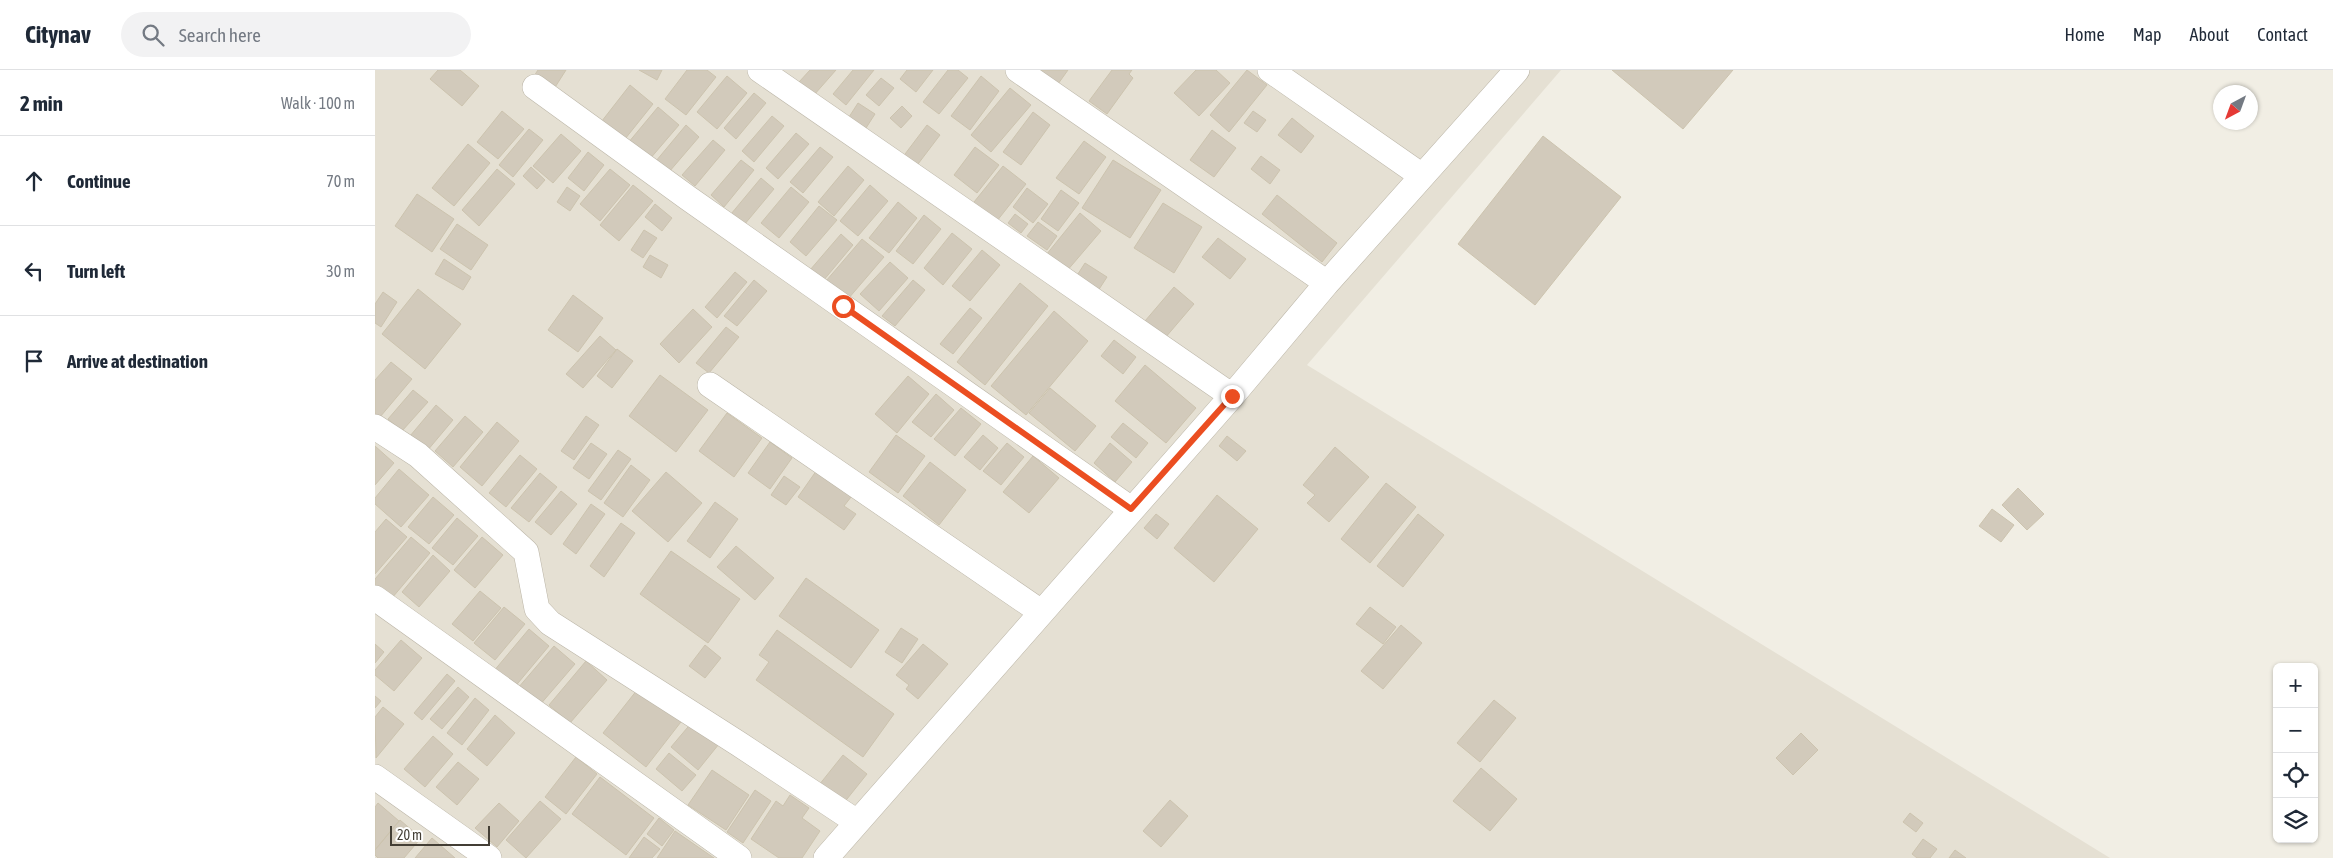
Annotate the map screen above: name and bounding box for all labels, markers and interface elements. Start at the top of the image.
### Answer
search box [121,12,471,57]
text: Citynav [25,21,91,48]
icon: search [139,21,167,49]
text: Search here [179,24,261,46]
text: Home [2065,24,2105,45]
text: Map [2133,24,2162,45]
text: About [2190,24,2229,45]
text: Contact [2257,24,2308,45]
north arrow [2213,85,2258,130]
text: 2 min [20,91,63,115]
text: Walk · 100 m [281,94,355,112]
icon: ahead [20,167,48,195]
text: Continue [67,170,131,192]
text: 70 m [326,172,355,190]
icon: left [20,257,48,285]
text: Turn left [67,260,125,282]
text: 30 m [326,262,355,280]
route start [832,295,855,318]
icon: arrive [20,347,48,375]
text: Arrive at destination [67,350,208,372]
route end [1221,385,1244,408]
map controls [2273,663,2318,843]
button: + [2273,663,2318,708]
button: − [2273,708,2318,753]
button: locate [2273,753,2318,798]
button: layers [2273,798,2318,843]
scale bar [390,823,490,846]
text: 20 m [397,827,422,843]

